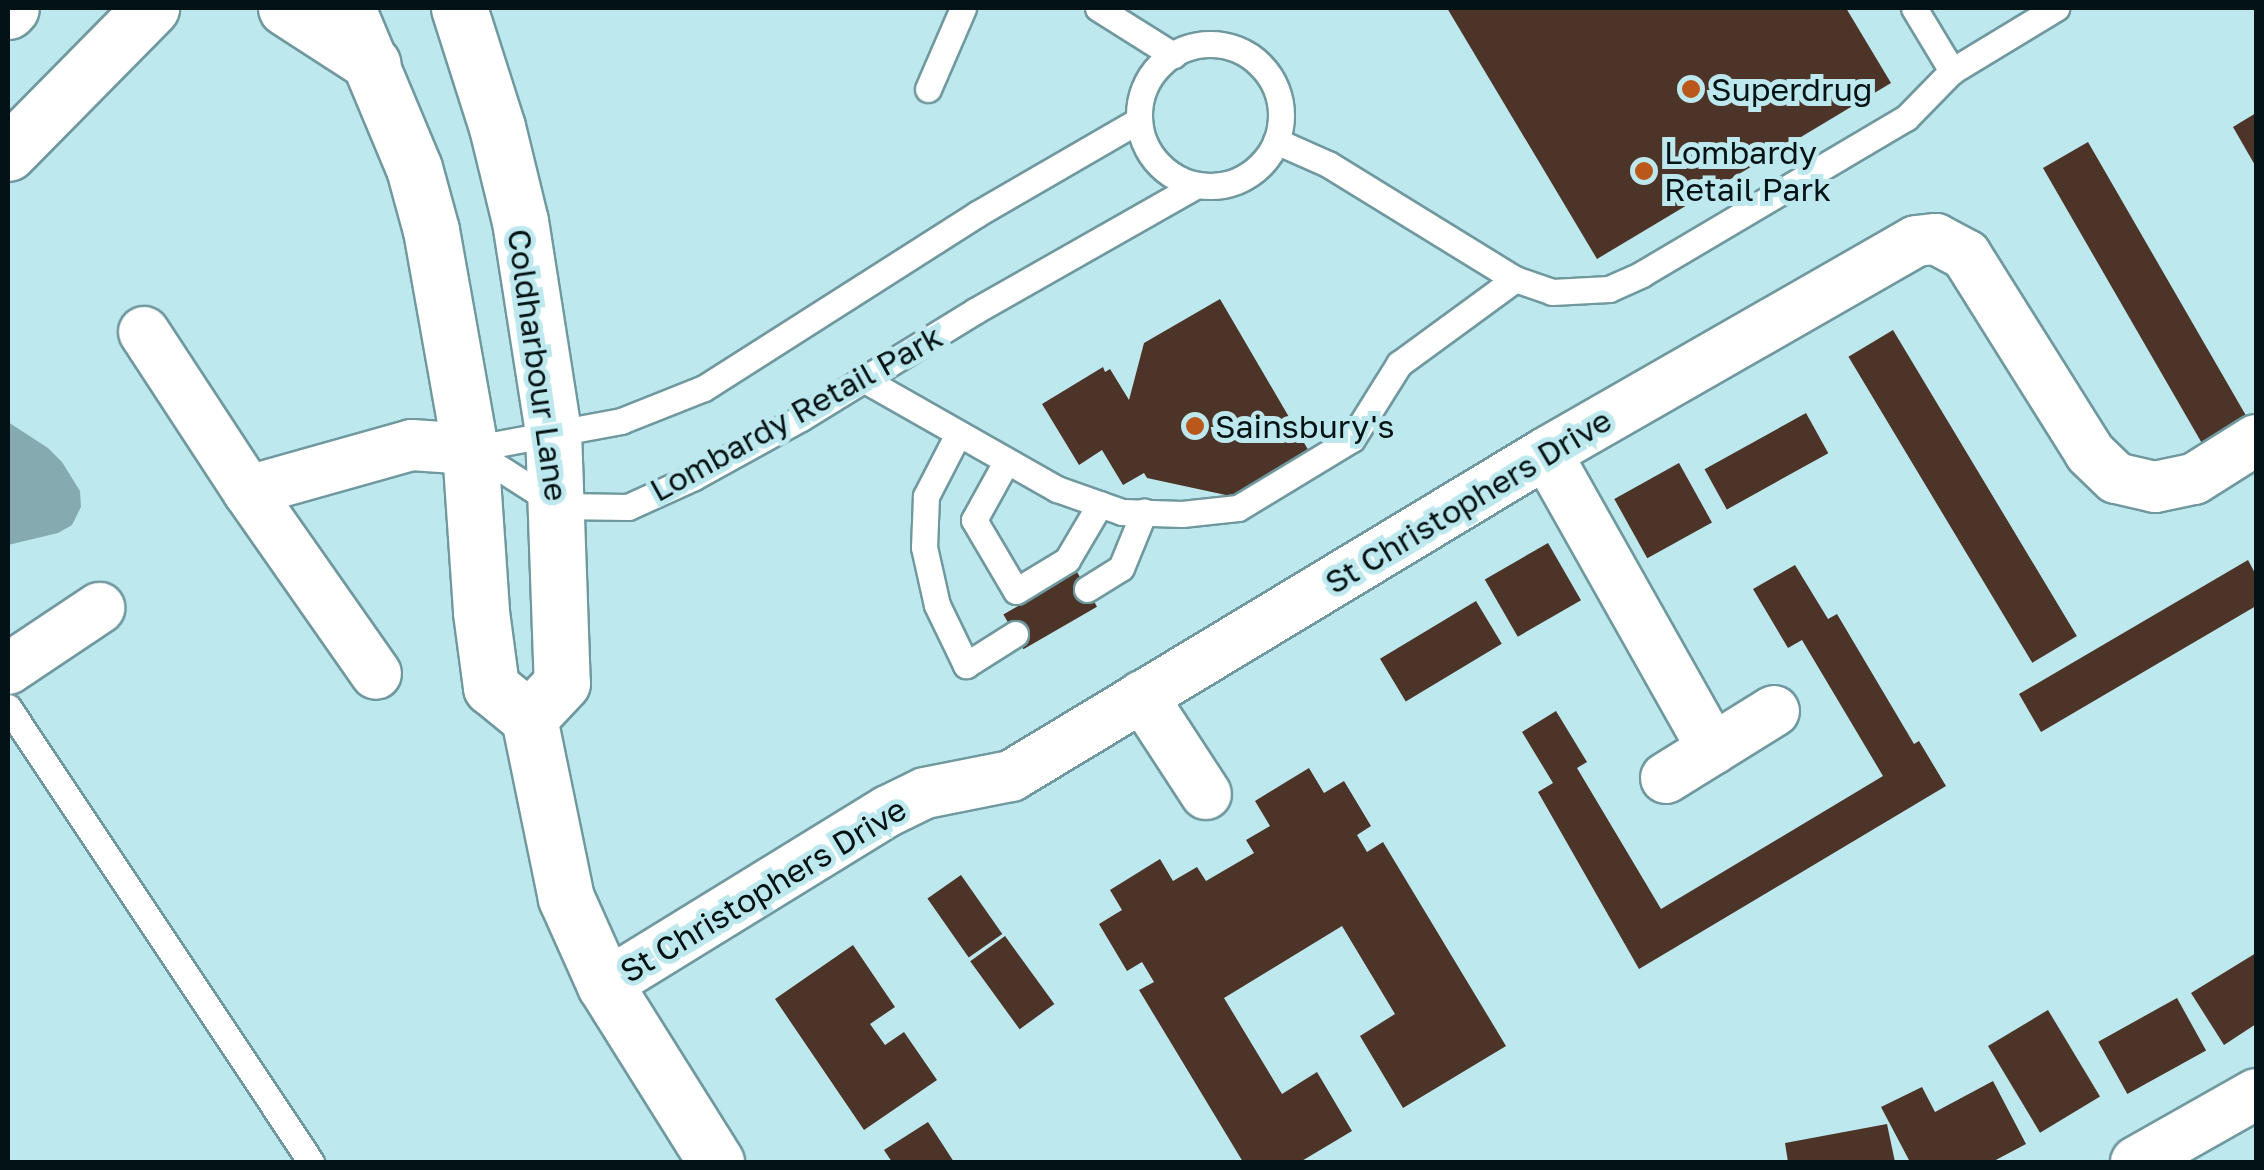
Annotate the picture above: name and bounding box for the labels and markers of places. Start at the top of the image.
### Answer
place label: Superdrug [1711,70,1872,108]
marker: Superdrug [1680,78,1702,100]
place label: Lombardy Retail Park [1664,134,1831,209]
marker: Lombardy Retail Park [1633,160,1655,182]
place label: Sainsbury's [1215,407,1394,445]
marker: Sainsbury's [1184,415,1206,437]

